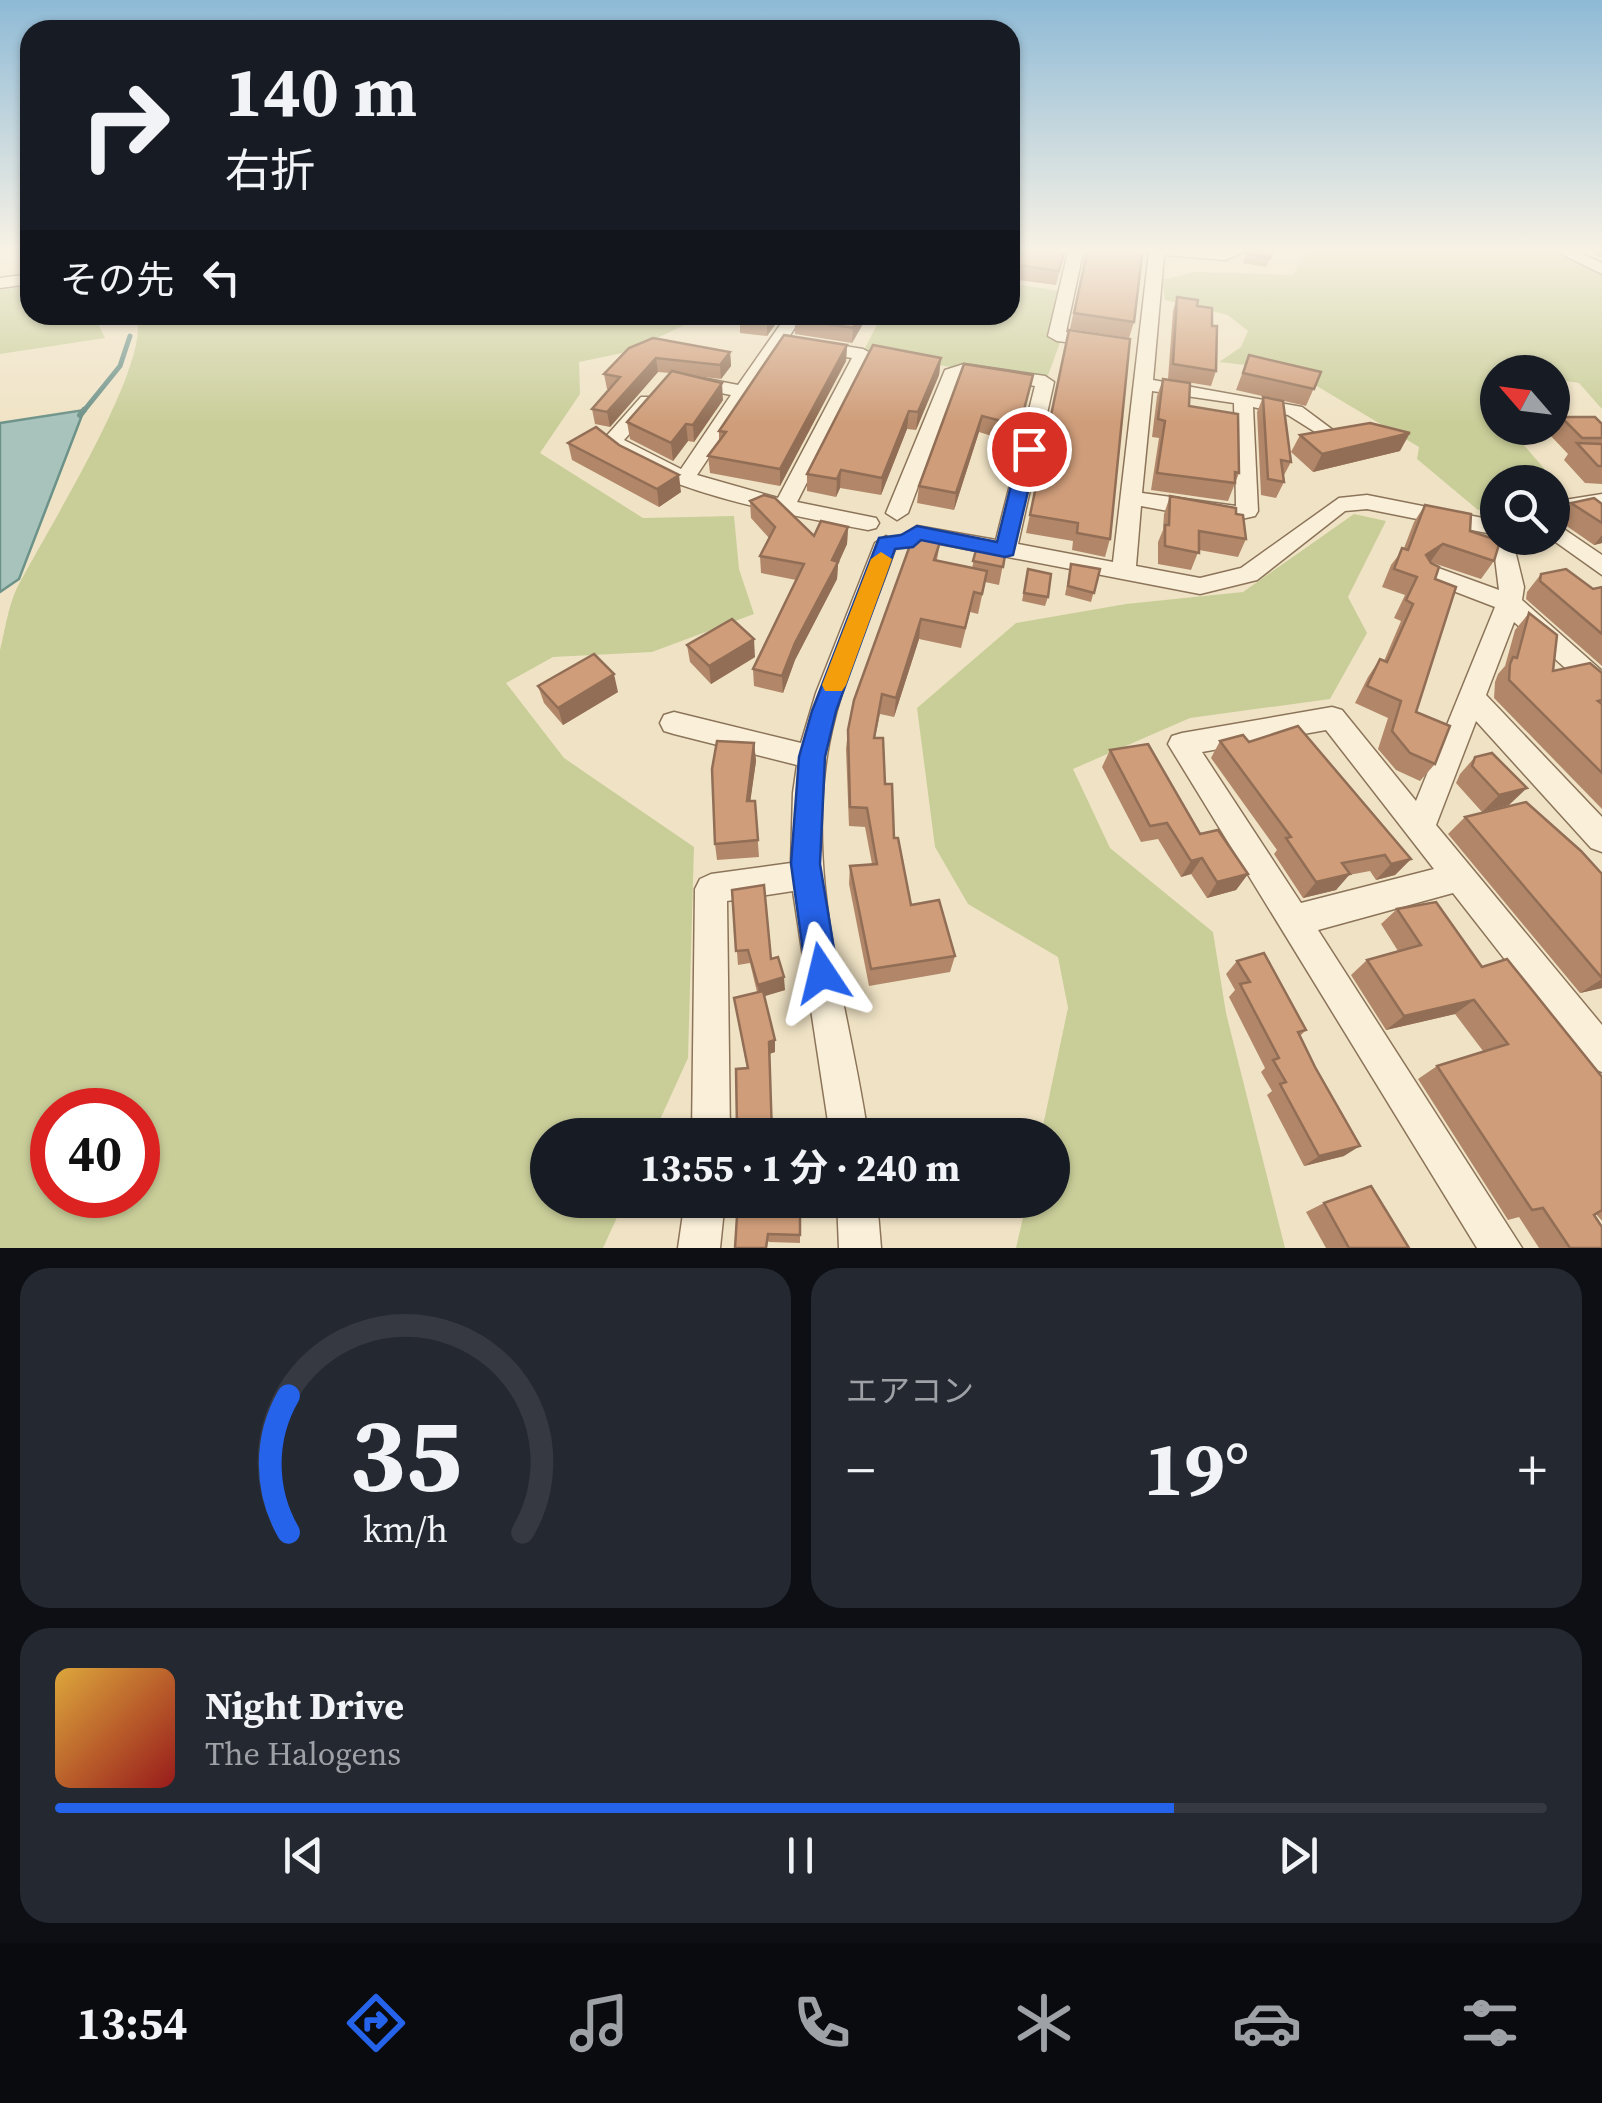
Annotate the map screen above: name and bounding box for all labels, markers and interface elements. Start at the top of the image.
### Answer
text: 140 m [225,43,417,139]
icon: right [60,60,190,190]
text: 右折 [225,139,315,201]
icon: left [194,250,249,305]
text: その先 [60,254,174,306]
north arrow [1480,355,1570,445]
map controls [1480,355,1570,555]
pin [987,407,1072,492]
icon: arrive [1002,422,1057,477]
button: search [1480,465,1570,555]
position arrow [770,921,874,1025]
speed limit sign: 40 [30,1088,160,1218]
text: 13:55 · 1 分 · 240 m [640,1142,960,1194]
text: エアコン [846,1369,974,1413]
text: 35 [349,1382,462,1525]
text: 19° [1144,1417,1249,1520]
text: − [846,1432,875,1507]
text: + [1518,1432,1547,1507]
text: km/h [363,1505,448,1554]
text: Night Drive [205,1680,404,1732]
text: The Halogens [205,1732,401,1776]
icon: previous [276,1828,331,1883]
icon: pause [773,1828,828,1883]
icon: next [1271,1828,1326,1883]
icon: directions [341,1988,411,2058]
icon: music [564,1988,634,2058]
icon: phone [787,1988,857,2058]
icon: climate [1009,1988,1079,2058]
icon: car [1232,1988,1302,2058]
icon: filters [1455,1988,1525,2058]
text: 13:54 [76,1992,188,2054]

